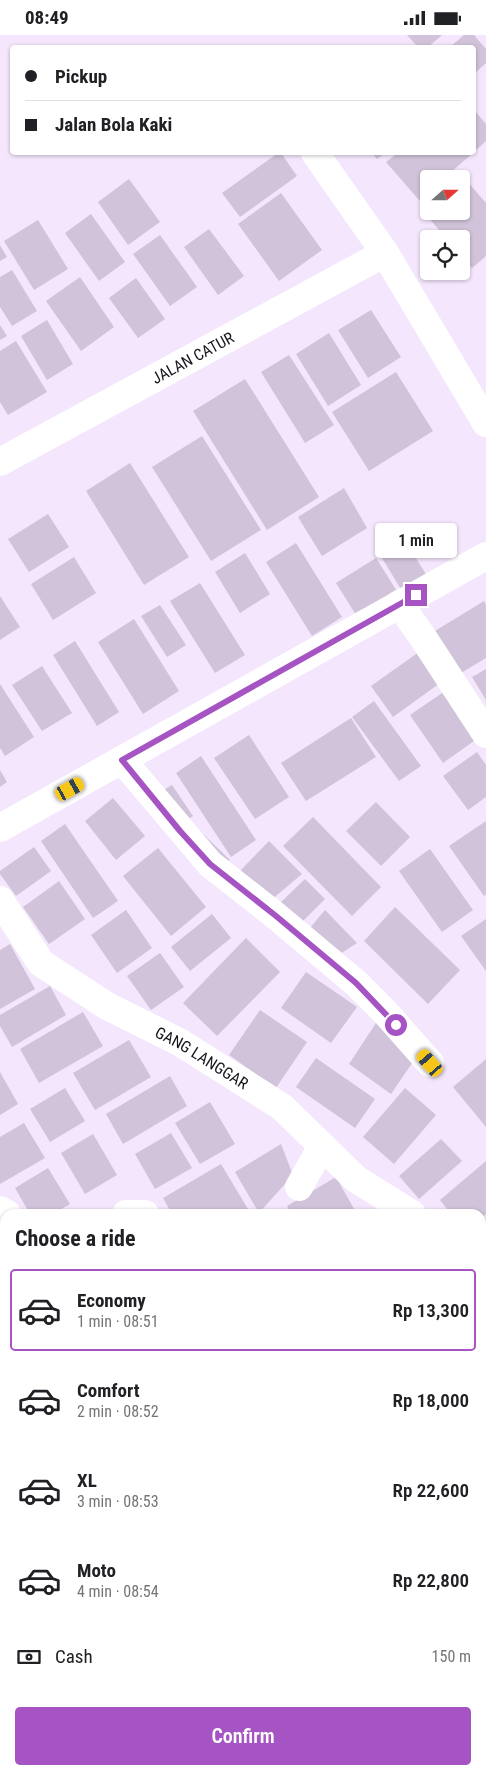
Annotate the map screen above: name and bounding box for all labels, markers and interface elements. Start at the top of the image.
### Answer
text: 08:49 [25,6,69,29]
text: Pickup [55,65,107,88]
text: Jalan Bola Kaki [55,113,172,136]
north arrow [420,170,470,220]
map controls [420,170,470,280]
button: locate [420,230,470,280]
street label: JALAN CATUR [148,327,237,387]
callout: 1 min [375,523,457,557]
text: 1 min [398,531,434,550]
route end [405,584,427,606]
car [53,775,86,803]
route start [385,1014,407,1036]
street label: GANG LANGGAR [152,1022,252,1093]
car [414,1047,445,1079]
text: Choose a ride [15,1226,136,1251]
icon: car [17,1288,62,1333]
text: Economy [77,1289,146,1312]
text: Rp 13,300 [393,1299,469,1322]
text: 1 min · 08:51 [77,1312,159,1331]
icon: car [17,1378,62,1423]
text: Comfort [77,1379,140,1402]
text: Rp 18,000 [393,1389,469,1412]
text: 2 min · 08:52 [77,1402,159,1421]
icon: car [17,1468,62,1513]
text: XL [77,1469,97,1492]
text: Rp 22,600 [393,1479,469,1502]
text: 3 min · 08:53 [77,1492,159,1511]
icon: car [17,1558,62,1603]
text: Moto [77,1559,116,1582]
text: Rp 22,800 [393,1569,469,1592]
text: 4 min · 08:54 [77,1582,159,1601]
icon: cash [15,1643,43,1671]
text: Cash [55,1645,93,1668]
text: 150 m [432,1647,471,1666]
button: Confirm [15,1707,471,1765]

